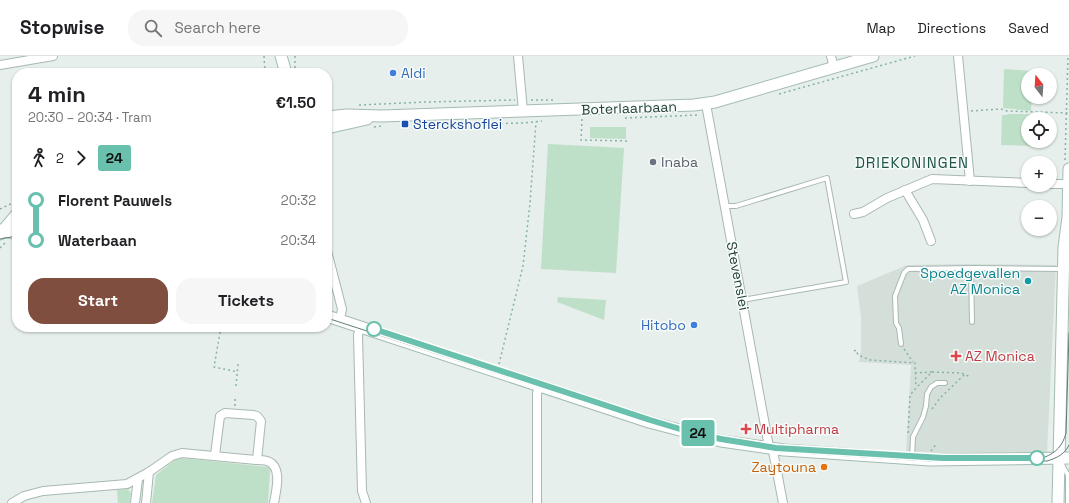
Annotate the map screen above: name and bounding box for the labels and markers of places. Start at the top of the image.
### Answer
place label: Aldi [401,64,426,82]
marker: Aldi [388,68,398,78]
place label: Sterckshoflei [413,115,502,133]
marker: Sterckshoflei [400,119,410,129]
place label: Inaba [661,153,698,171]
marker: Inaba [648,157,658,167]
place label: Spoedgevallen AZ Monica [920,264,1020,298]
marker: Spoedgevallen AZ Monica [1023,276,1033,286]
place label: Hitobo [641,316,686,334]
marker: Hitobo [689,320,699,330]
unlabelled marker [366,321,382,337]
place label: AZ Monica [965,347,1035,365]
marker: AZ Monica [950,350,962,362]
place label: Multipharma [754,420,839,438]
marker: Multipharma [741,424,751,434]
unlabelled marker [1029,450,1045,466]
place label: Zaytouna [751,458,816,476]
marker: Zaytouna [819,462,829,472]

